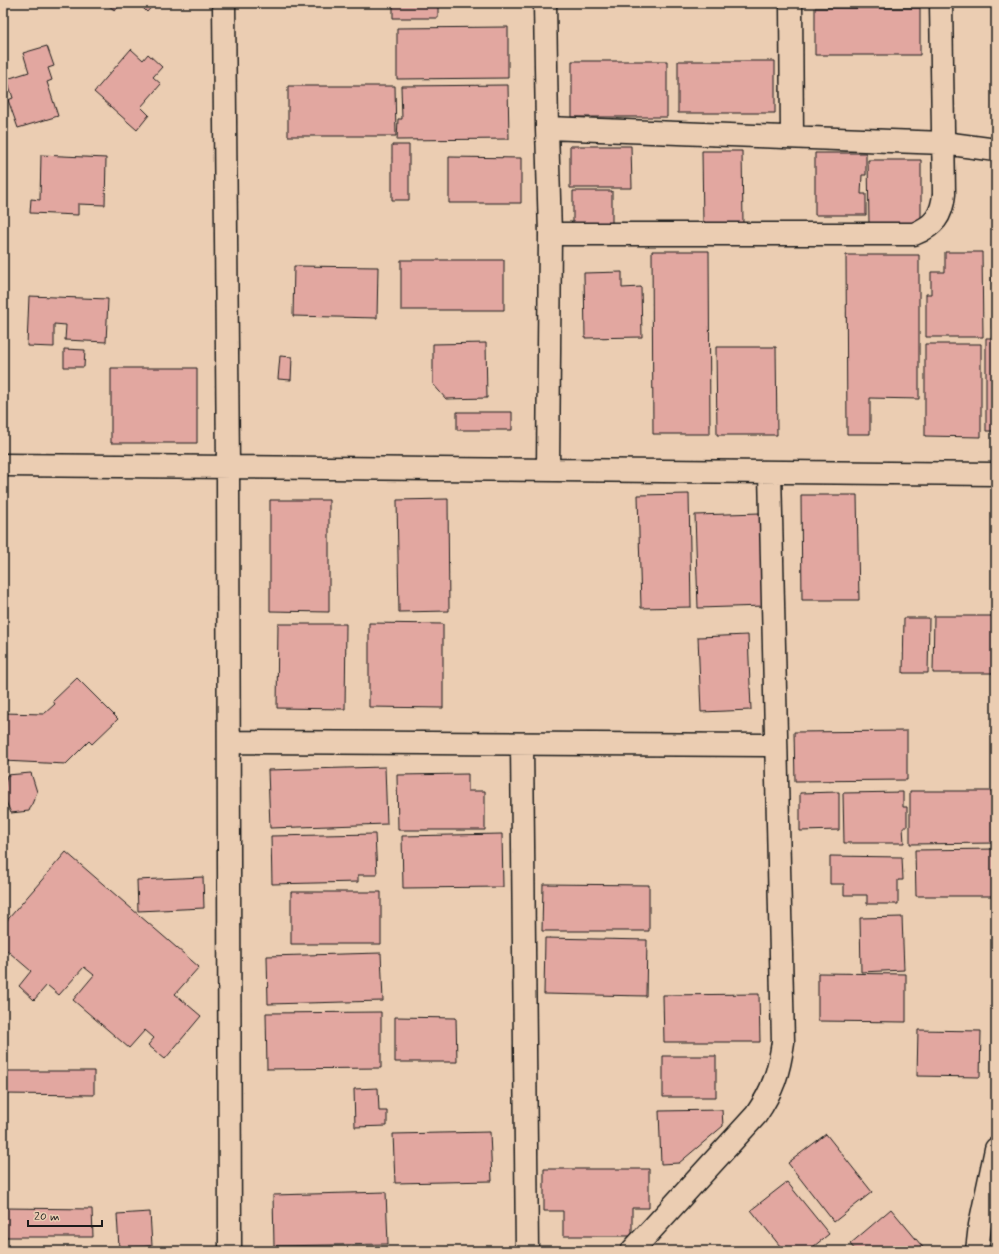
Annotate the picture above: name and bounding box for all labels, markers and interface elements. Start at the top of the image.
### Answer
scale bar [28,1202,102,1228]
text: 20 m [34,1209,60,1225]

